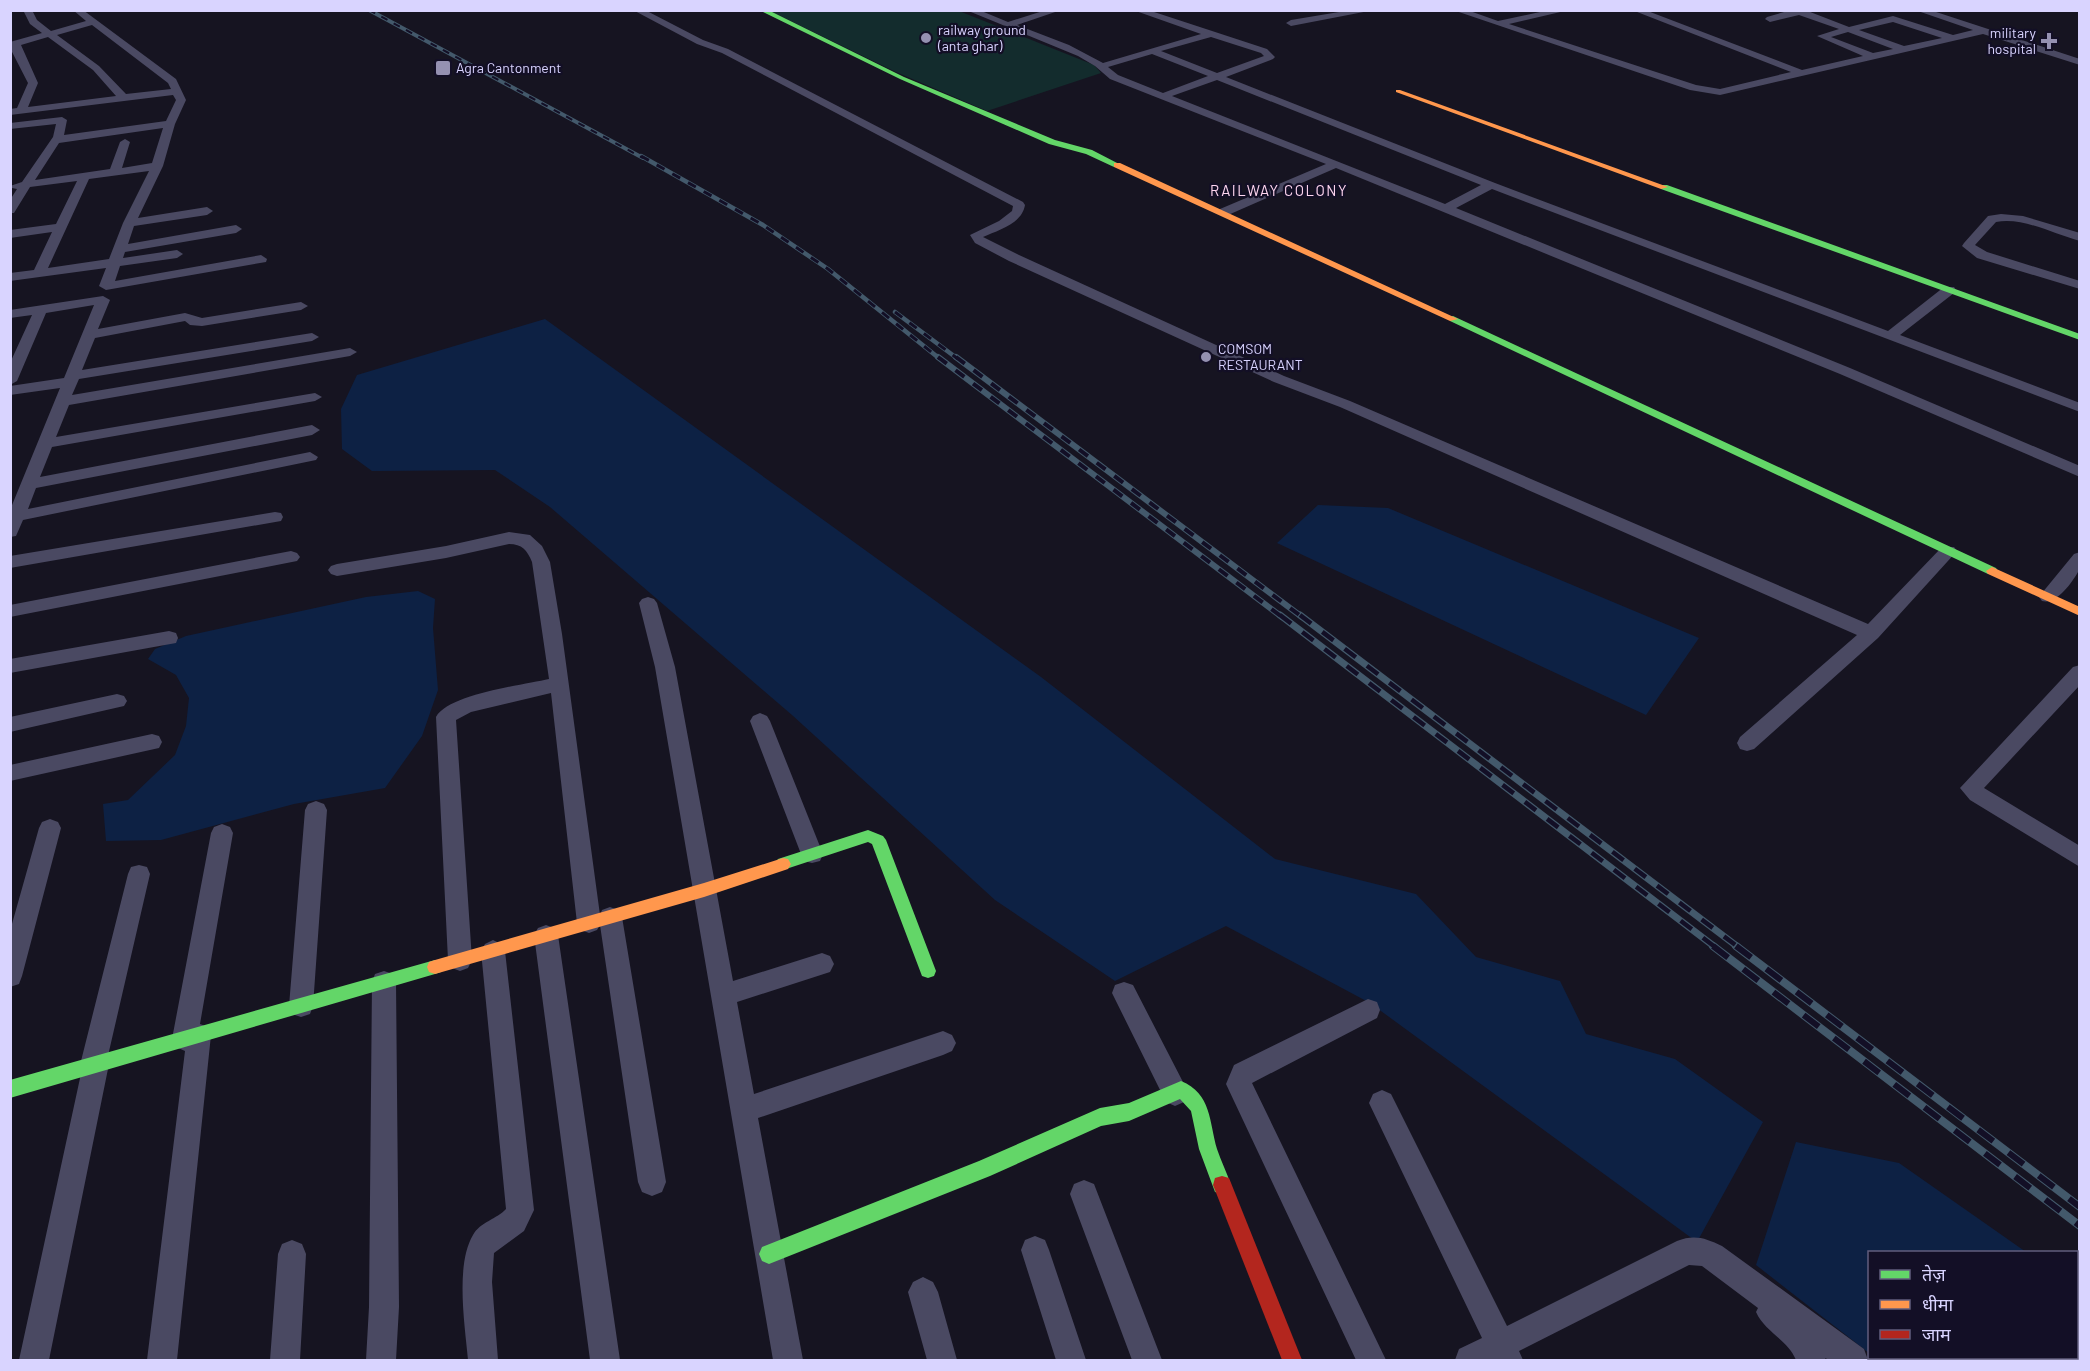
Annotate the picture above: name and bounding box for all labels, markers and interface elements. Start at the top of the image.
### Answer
place label: railway ground (anta ghar) [937,21,1026,54]
place label: military hospital [1987,24,2037,57]
marker: railway ground (anta ghar) [919,31,933,45]
marker: military hospital [2040,32,2058,50]
marker: Agra Cantonment [434,59,452,77]
place label: Agra Cantonment [456,59,561,76]
district label: RAILWAY COLONY [1210,181,1348,199]
place label: COMSOM RESTAURANT [1218,340,1303,373]
marker: COMSOM RESTAURANT [1199,350,1213,364]
legend [1868,1251,2078,1359]
text: तेज़ [1922,1263,1946,1285]
text: धीमा [1922,1293,1953,1315]
text: जाम [1922,1323,1952,1345]

